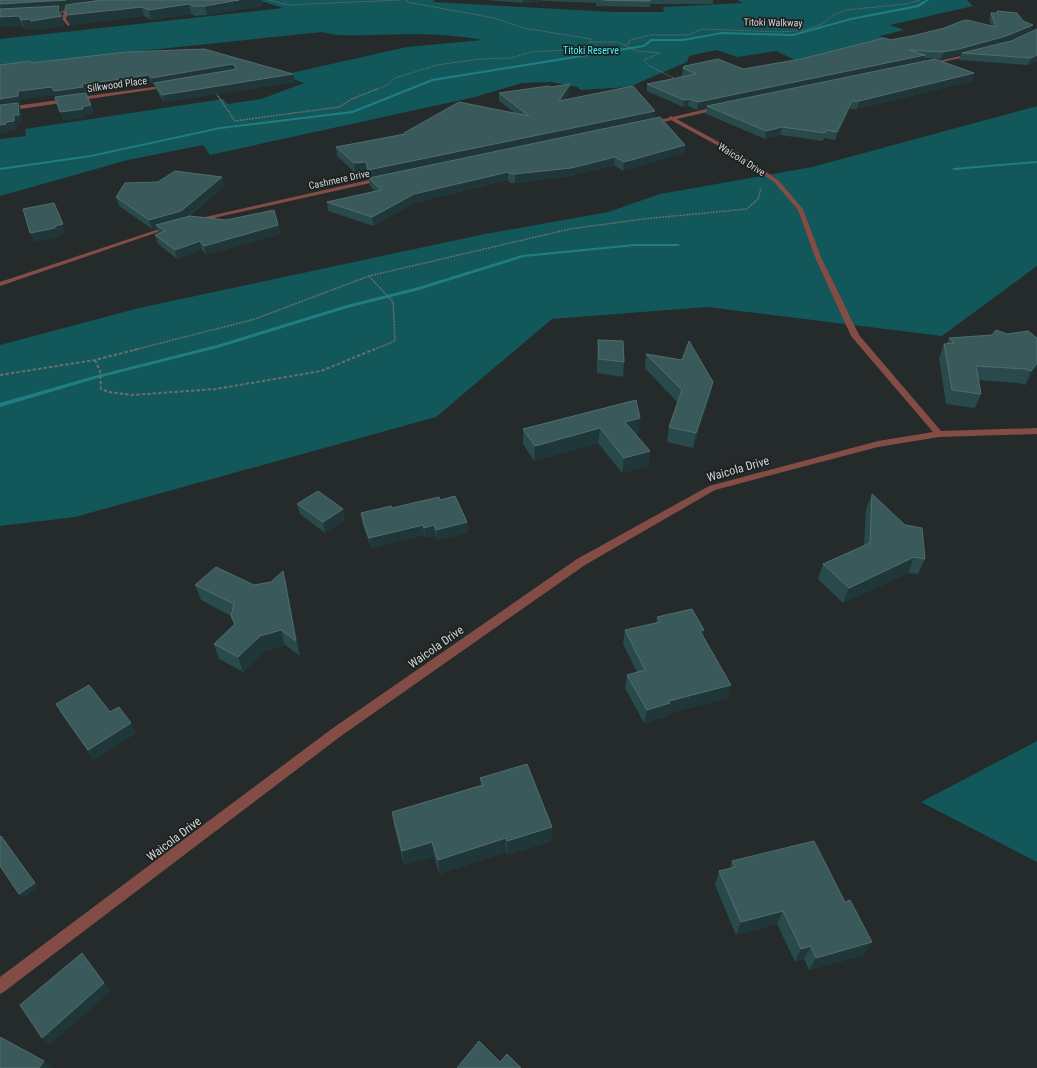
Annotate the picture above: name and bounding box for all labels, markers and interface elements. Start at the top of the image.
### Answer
street label: Titoki Walkway [743,16,803,29]
park label: Titoki Reserve [563,45,619,56]
street label: Silkwood Place [87,75,148,94]
street label: Waicola Drive [716,141,768,178]
street label: Cashmere Drive [308,168,371,191]
street label: Waicola Drive [705,453,771,485]
street label: Waicola Drive [406,623,467,671]
street label: Waicola Drive [144,814,204,864]

